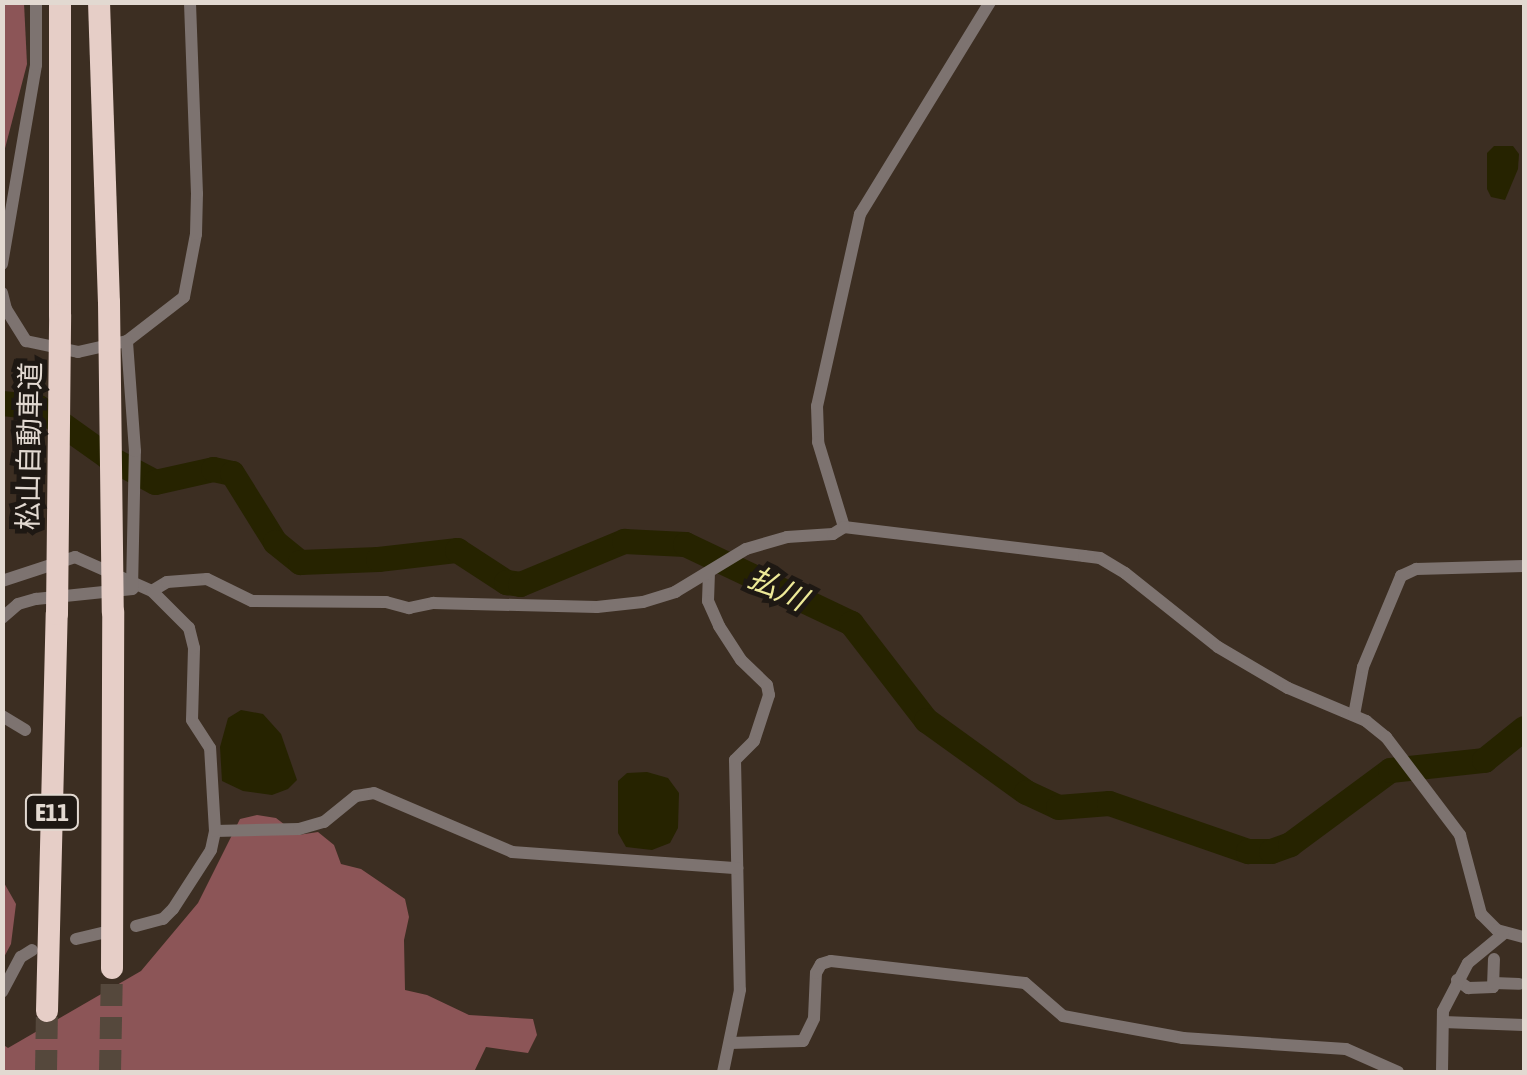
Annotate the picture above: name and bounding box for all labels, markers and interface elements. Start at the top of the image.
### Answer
street label: 松山自動車道 [11,362,47,530]
water label: 払川 [743,559,813,617]
road number: E11 [24,792,80,832]

